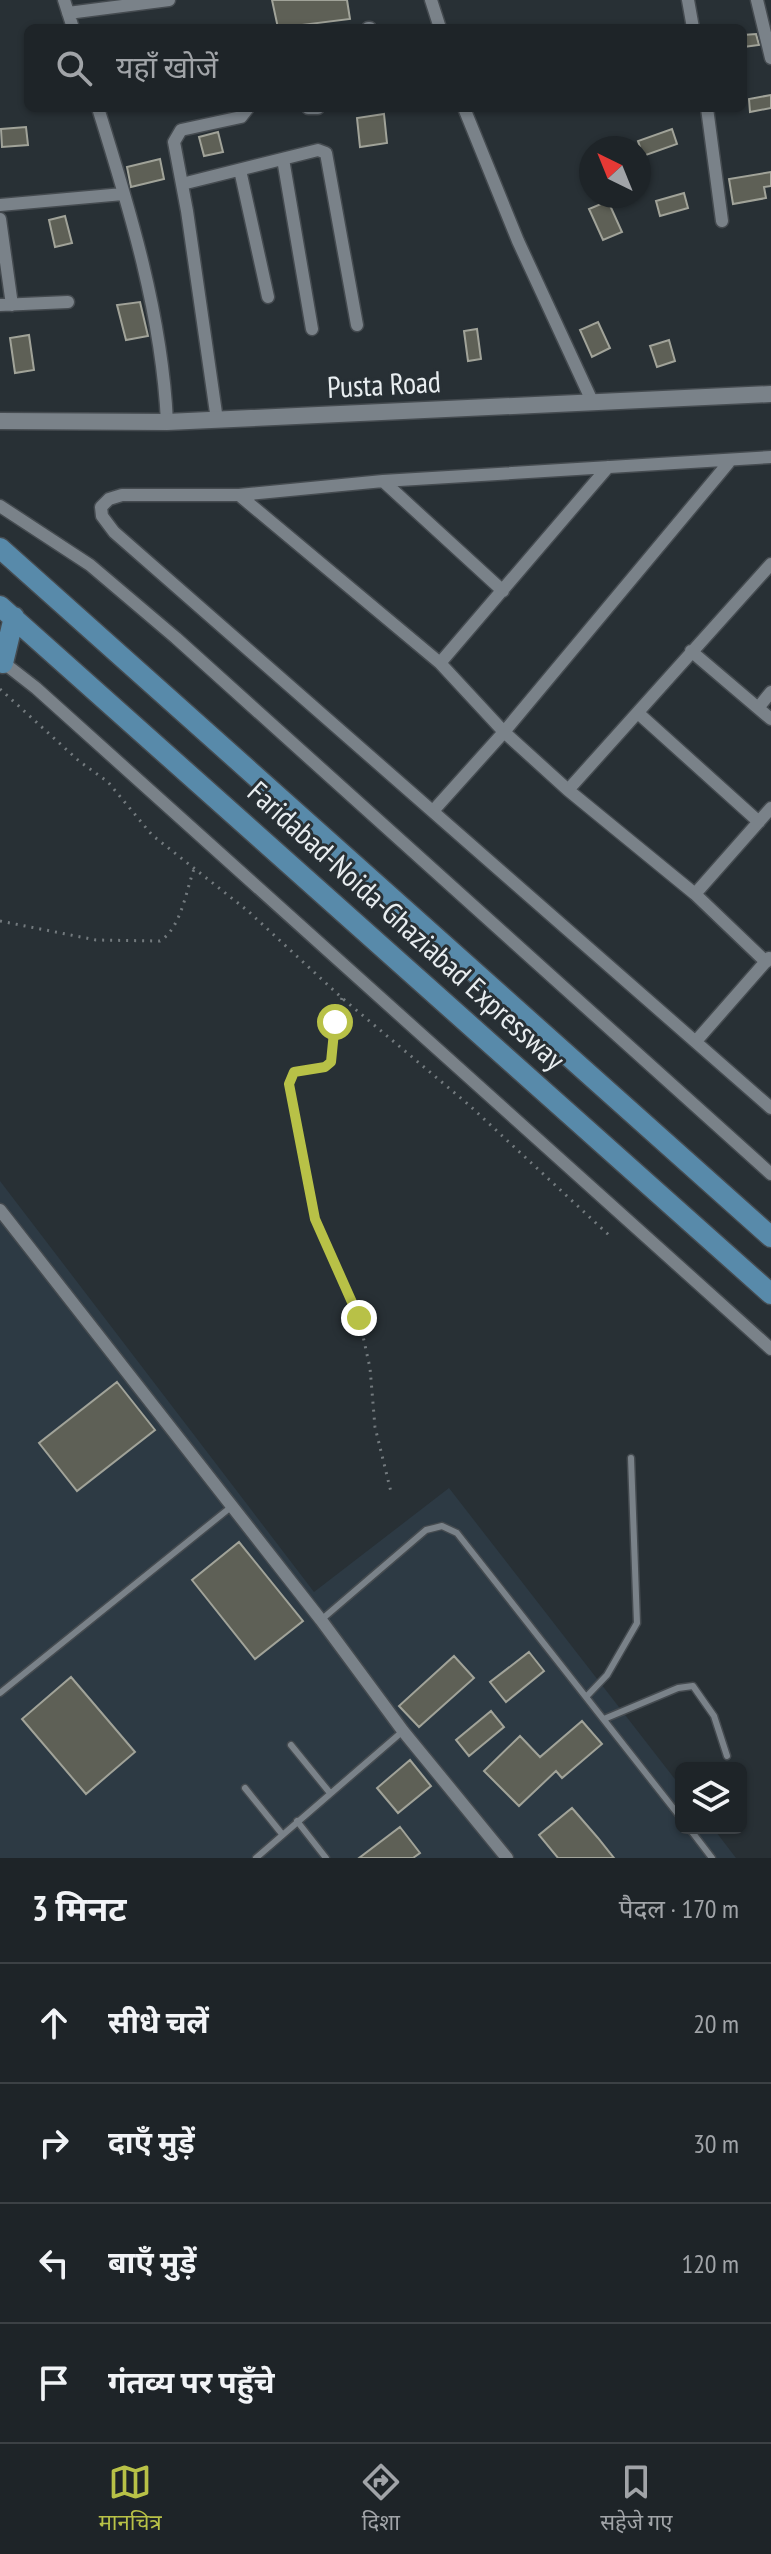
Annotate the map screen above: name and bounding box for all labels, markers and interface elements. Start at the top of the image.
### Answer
search box [24,24,747,112]
icon: search [52,46,96,90]
text: यहाँ खोजें [116,47,218,86]
north arrow [579,136,651,208]
street label: Pusta Road [326,361,442,406]
street label: Faridabad-Noida-Ghaziabad Expressway [240,772,574,1078]
route start [317,1004,353,1040]
route end [341,1300,377,1336]
map controls [675,1762,747,1834]
button: layers [675,1762,747,1834]
text: 3 मिनट [32,1886,127,1930]
text: पैदल · 170 m [619,1892,739,1925]
icon: ahead [32,2001,76,2045]
text: सीधे चलें [108,2002,209,2041]
text: 20 m [693,2007,739,2040]
icon: right [32,2121,76,2165]
text: दाएँ मुड़ें [108,2122,195,2161]
text: 30 m [693,2127,739,2160]
icon: left [32,2241,76,2285]
text: बाएँ मुड़ें [108,2242,196,2281]
text: 120 m [681,2247,739,2280]
icon: arrive [32,2361,76,2405]
text: गंतव्य पर पहुँचे [108,2362,275,2401]
tab: मानचित्र [99,2460,162,2539]
tab: दिशा [359,2460,403,2539]
tab: सहेजे गए [600,2460,672,2539]

